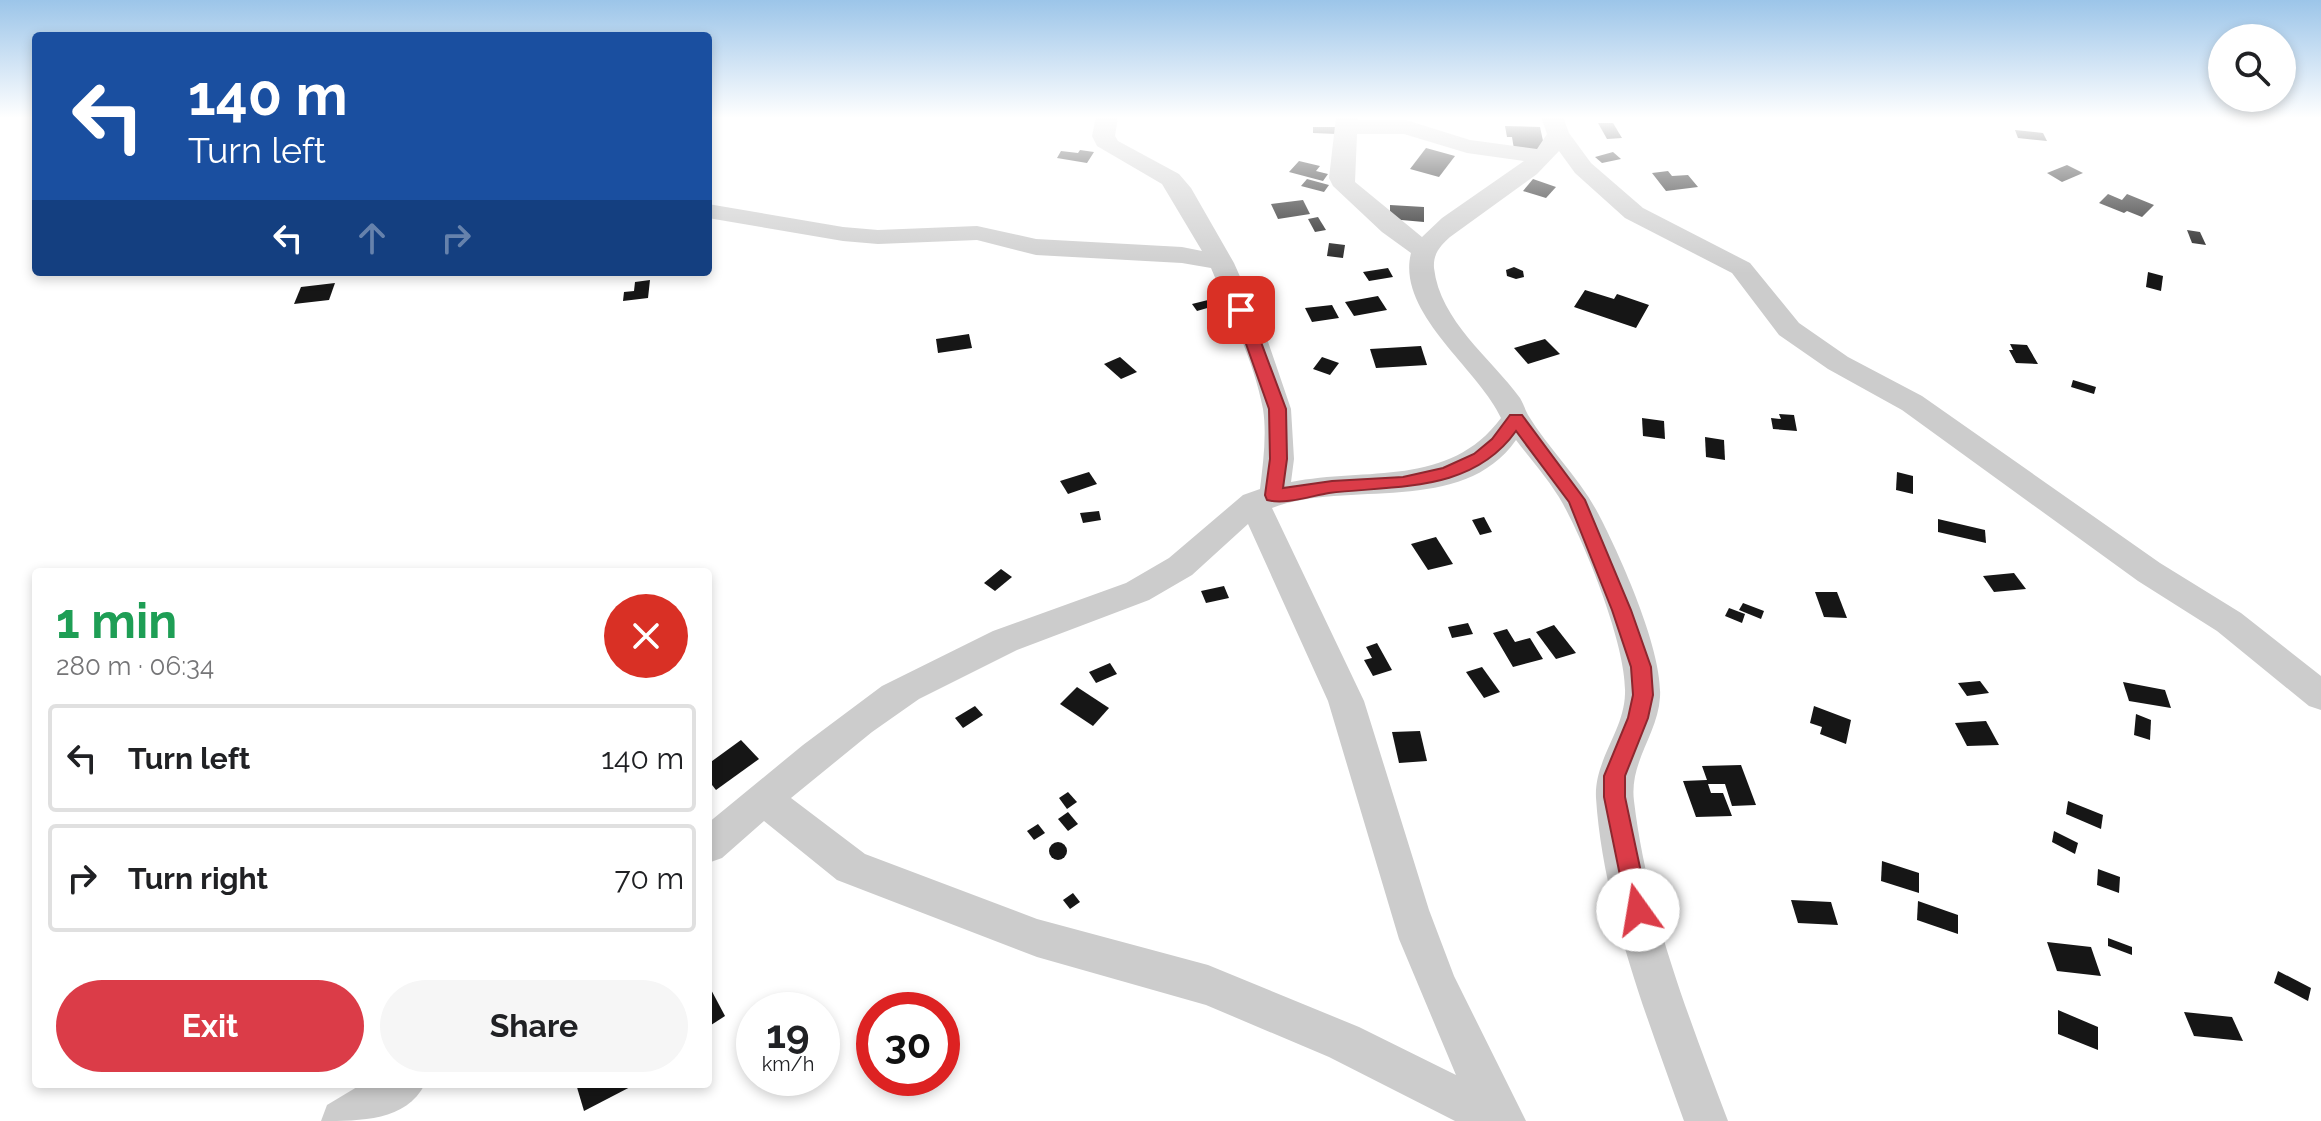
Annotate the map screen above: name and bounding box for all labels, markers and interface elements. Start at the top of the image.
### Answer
map controls [2208,24,2296,112]
button: search [2208,24,2296,112]
text: 140 m [188,62,348,128]
icon: left [56,64,160,168]
text: Turn left [188,129,326,171]
icon: left [266,216,310,260]
icon: ahead [350,216,394,260]
icon: right [434,216,478,260]
pin [1207,276,1275,344]
icon: arrive [1219,288,1263,332]
text: 1 min [56,593,177,649]
button: close [604,594,688,678]
text: 280 m · 06:34 [56,651,214,681]
icon: left [60,736,104,780]
text: Turn left [128,741,250,776]
text: 140 m [601,741,684,776]
icon: right [60,856,104,900]
text: Turn right [128,861,268,896]
text: 70 m [614,861,684,896]
position arrow [1596,868,1680,952]
button: Exit [56,980,364,1072]
button: Share [380,980,688,1072]
speed limit sign: 30 [856,992,960,1096]
text: 19 [766,1010,810,1057]
text: km/h [762,1052,814,1076]

